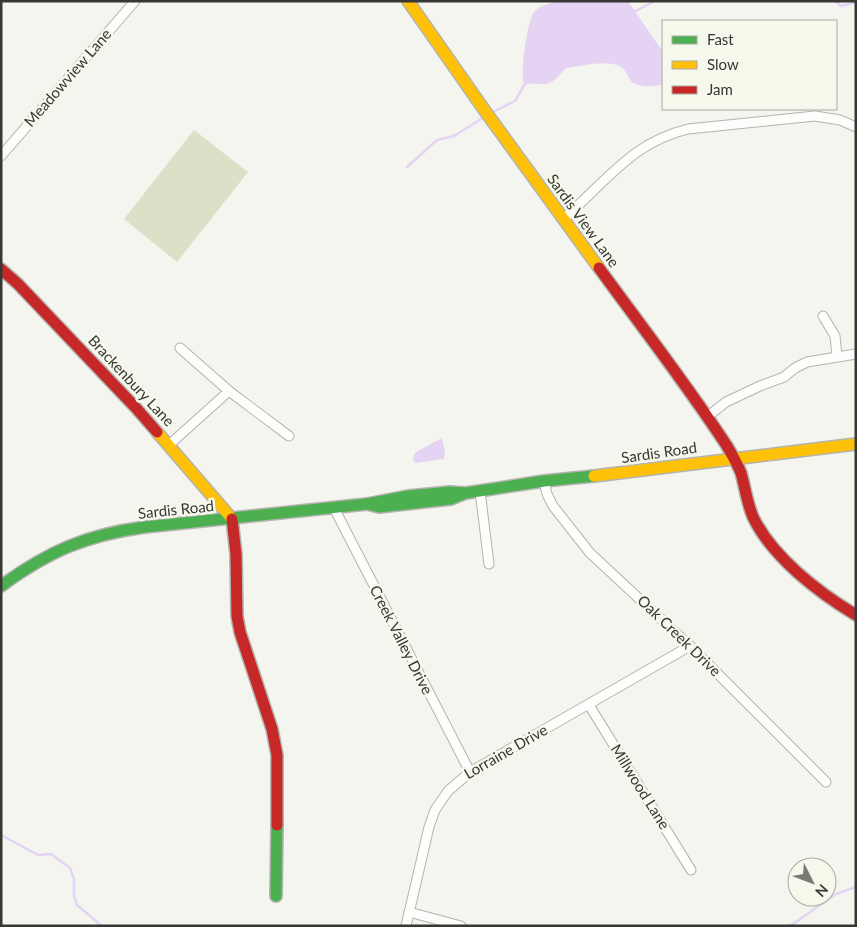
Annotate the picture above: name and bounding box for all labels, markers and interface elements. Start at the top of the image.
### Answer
legend [662,20,837,110]
street label: Meadowview Lane [20,25,115,130]
text: Fast [707,30,734,48]
text: Slow [707,55,739,73]
text: Jam [707,80,733,98]
street label: Sardis View Lane [544,170,624,271]
street label: Brackenbury Lane [85,331,179,430]
street label: Sardis Road [620,438,698,466]
street label: Sardis Road [137,496,215,522]
street label: Creek Valley Drive [367,582,437,697]
street label: Oak Creek Drive [634,591,725,680]
street label: Lorraine Drive [461,720,551,782]
street label: Millwood Lane [608,741,674,832]
north arrow [787,857,837,907]
text: N [812,881,832,901]

